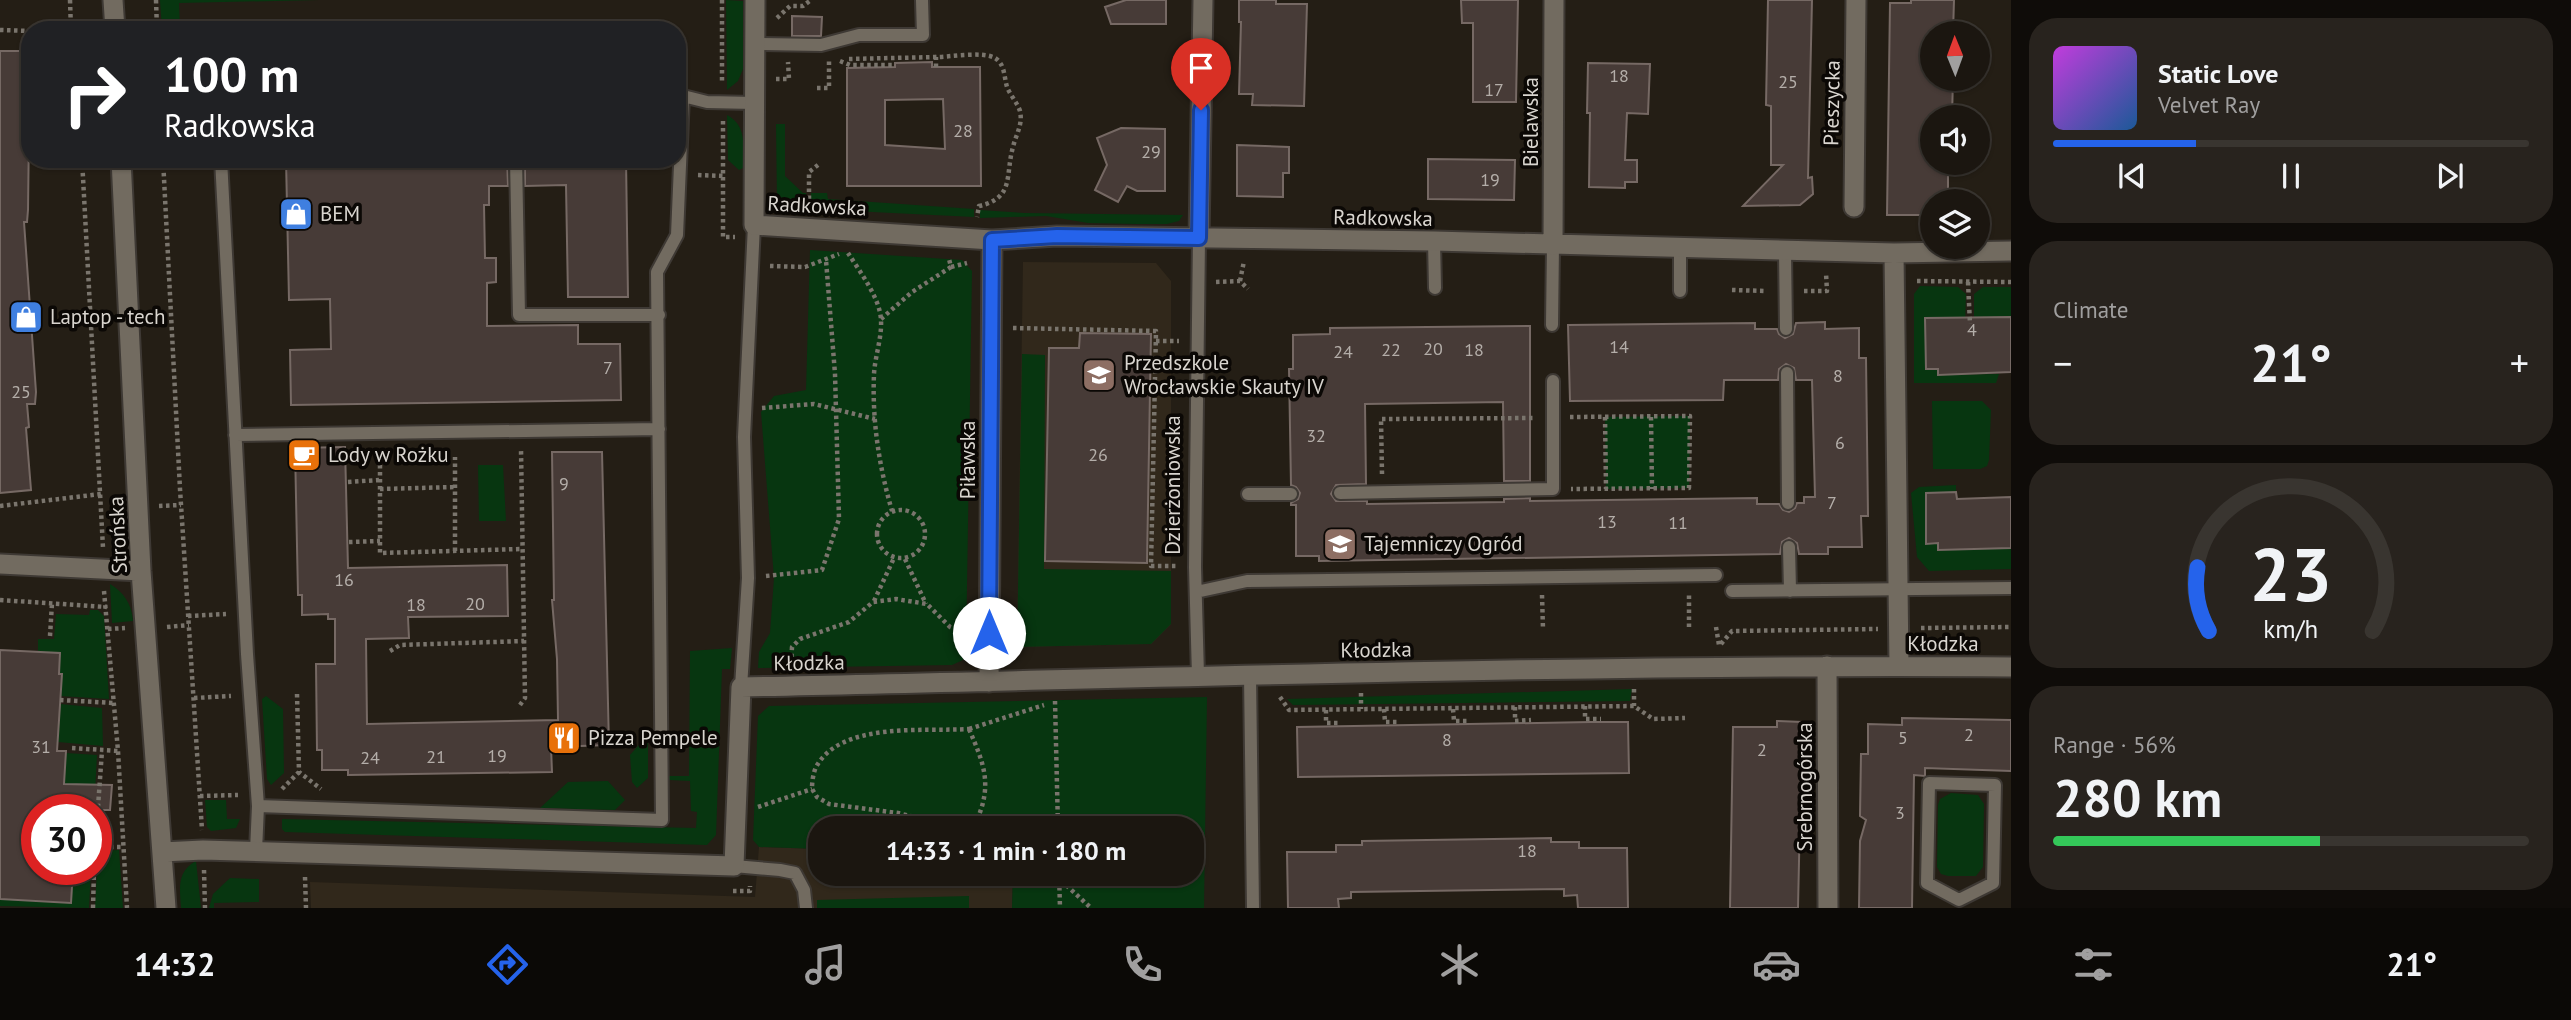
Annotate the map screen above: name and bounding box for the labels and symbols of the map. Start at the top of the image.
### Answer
north arrow [1920,21,1990,91]
pin [1171,38,1231,110]
street label: Pieszycka [1817,60,1846,146]
house number: 18 [1609,64,1629,87]
house number: 25 [1778,70,1798,93]
street label: Bielawska [1517,77,1544,167]
house number: 17 [1484,78,1504,101]
house number: 28 [953,119,973,142]
house number: 29 [1141,140,1161,163]
house number: 19 [1480,168,1500,191]
street label: Radkowska [767,189,867,222]
shop icon: BEM [277,195,315,233]
place label: BEM [320,200,360,227]
street label: Radkowska [1333,203,1433,232]
shop icon: Laptop - tech [7,298,45,336]
place label: Laptop - tech [50,303,165,330]
house number: 4 [1967,318,1977,341]
house number: 14 [1609,335,1629,358]
house number: 20 [1423,337,1443,360]
house number: 22 [1381,338,1401,361]
house number: 18 [1464,338,1484,361]
house number: 24 [1333,340,1353,363]
place label: Przedszkole Wrocławskie Skauty IV [1124,349,1324,400]
house number: 7 [603,356,613,379]
school or university icon: Przedszkole Wrocławskie Skauty IV [1080,356,1118,394]
house number: 8 [1833,364,1843,387]
house number: 25 [11,380,31,403]
street label: Dzierżoniowska [1159,415,1186,555]
street label: Piławska [954,421,981,499]
house number: 32 [1306,424,1326,447]
house number: 6 [1835,431,1845,454]
cafe icon: Lody w Rożku [285,436,323,474]
place label: Lody w Rożku [328,441,449,468]
house number: 26 [1088,443,1108,466]
house number: 9 [559,472,569,495]
house number: 7 [1827,491,1837,514]
street label: Strońska [102,496,133,574]
house number: 13 [1597,510,1617,533]
house number: 11 [1668,511,1688,534]
school or university icon: Tajemniczy Ogród [1321,525,1359,563]
place label: Tajemniczy Ogród [1364,530,1523,557]
house number: 16 [334,568,354,591]
house number: 20 [465,592,485,615]
house number: 18 [406,593,426,616]
position arrow [952,596,1026,670]
street label: Kłodzka [1907,630,1979,657]
street label: Kłodzka [1340,635,1412,664]
street label: Kłodzka [773,648,845,677]
restaurant icon: Pizza Pempele [545,719,583,757]
street label: Srebrnogórska [1791,722,1818,852]
house number: 2 [1964,723,1974,746]
place label: Pizza Pempele [588,724,718,751]
house number: 5 [1898,726,1908,749]
house number: 8 [1442,728,1452,751]
house number: 31 [31,735,51,758]
house number: 2 [1757,738,1767,761]
house number: 19 [487,744,507,767]
house number: 21 [426,745,446,768]
house number: 24 [360,746,380,769]
speed limit sign: 30 [21,794,112,885]
house number: 3 [1895,801,1905,824]
house number: 18 [1517,839,1537,862]

